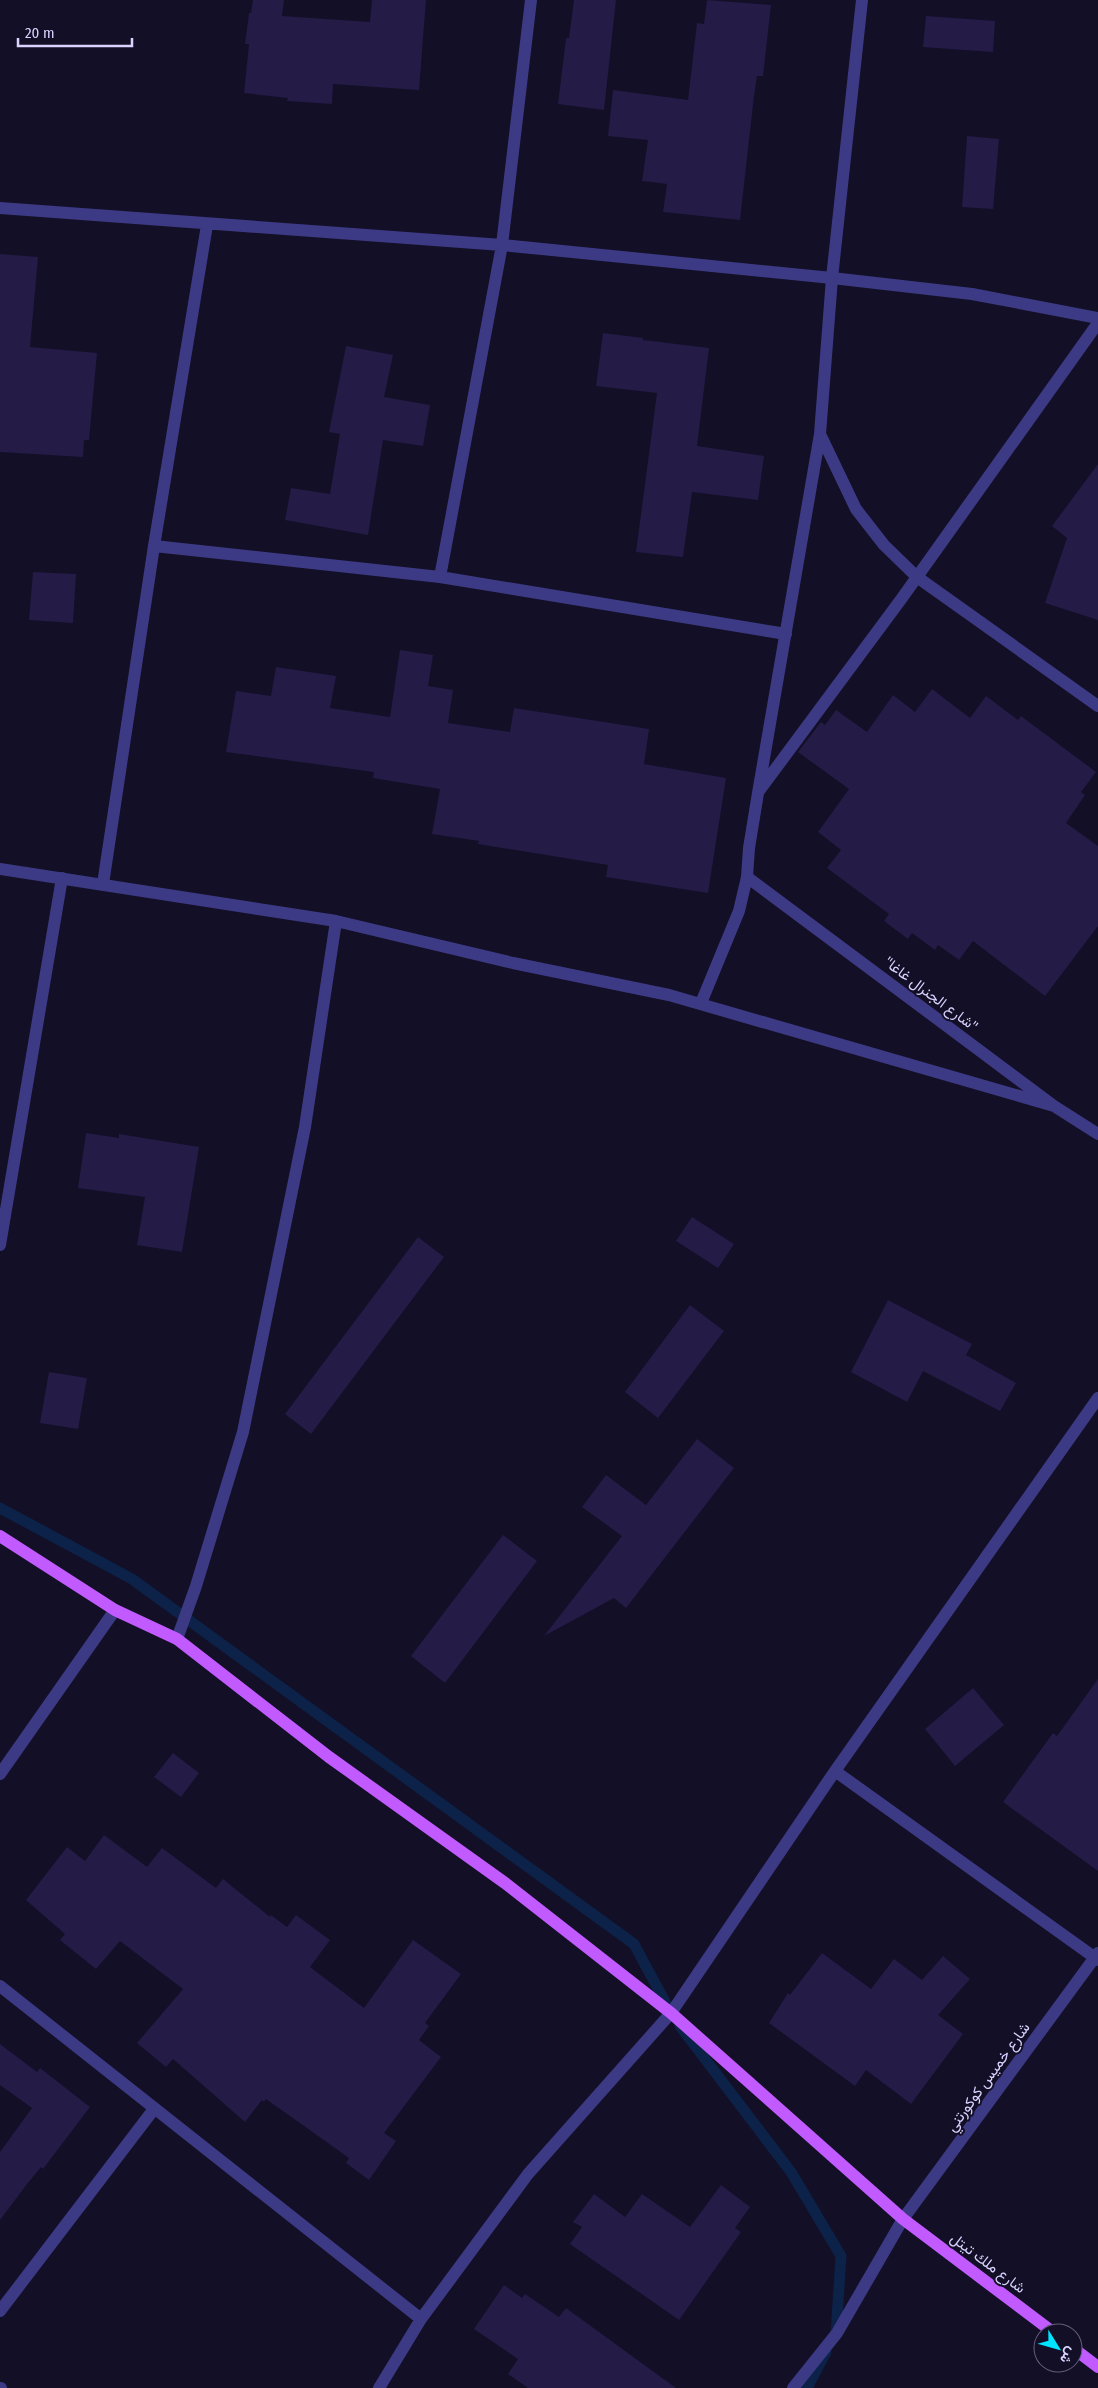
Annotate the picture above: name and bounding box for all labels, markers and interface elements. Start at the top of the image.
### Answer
scale bar [18,15,131,47]
text: 20 m [25,24,55,42]
street label: "شارع الجنرال غاغا" [879,953,982,1037]
street label: شارع خميس كوكورتني [942,2019,1037,2137]
street label: شارع ملك تيتل [946,2229,1029,2299]
north arrow [1033,2323,1083,2373]
text: ش [1056,2344,1080,2367]

